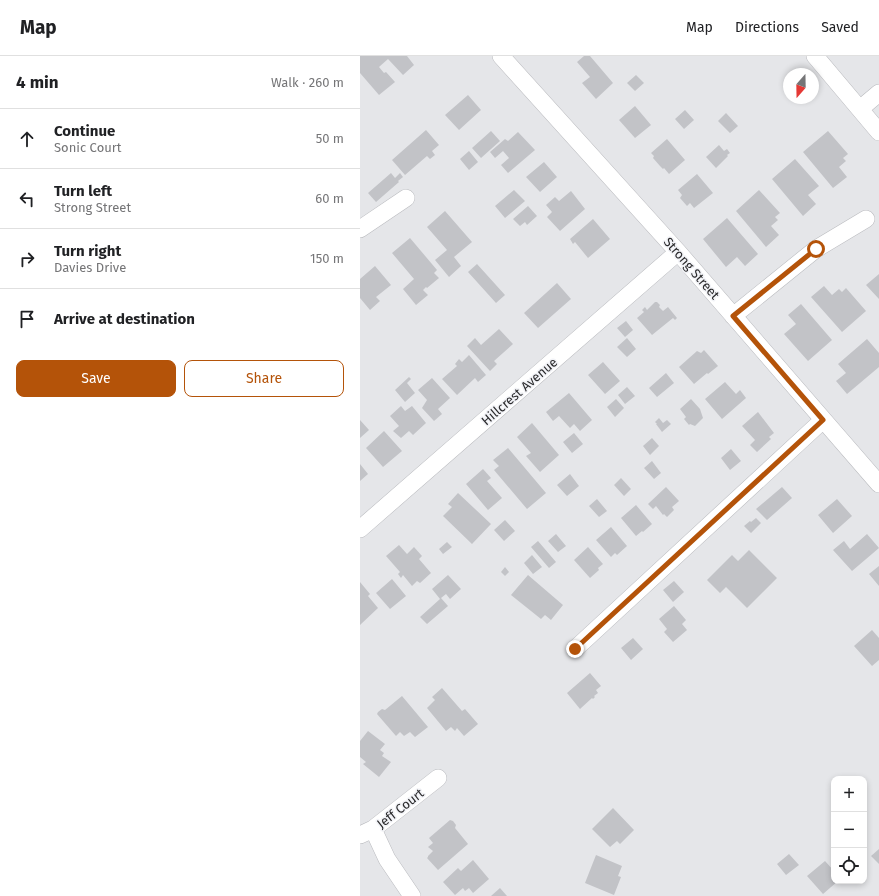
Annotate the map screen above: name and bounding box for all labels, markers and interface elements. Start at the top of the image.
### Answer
text: Map [20,16,57,39]
text: Map [686,19,713,36]
text: Directions [735,19,799,36]
text: Saved [821,19,859,36]
north arrow [783,68,819,104]
text: 4 min [16,72,59,93]
text: Walk · 260 m [271,75,344,90]
text: Continue [54,122,115,140]
icon: ahead [16,128,38,150]
text: 50 m [316,131,344,146]
text: Sonic Court [54,140,122,155]
text: Turn left [54,182,112,200]
icon: left [16,188,38,210]
text: 60 m [315,191,344,206]
text: Strong Street [54,200,131,215]
street label: Strong Street [661,234,723,303]
route start [807,240,825,258]
text: Turn right [54,242,121,260]
icon: right [16,248,38,270]
text: 150 m [310,251,344,266]
text: Davies Drive [54,260,126,275]
icon: arrive [16,308,38,330]
text: Arrive at destination [54,310,195,328]
street label: Hillcrest Avenue [478,354,560,428]
button: Save [16,360,176,397]
button: Share [184,360,344,397]
route end [566,640,584,658]
map controls [831,776,867,884]
button: + [831,776,867,812]
street label: Jeff Court [374,785,427,831]
button: − [831,812,867,848]
button: locate [831,848,867,884]

